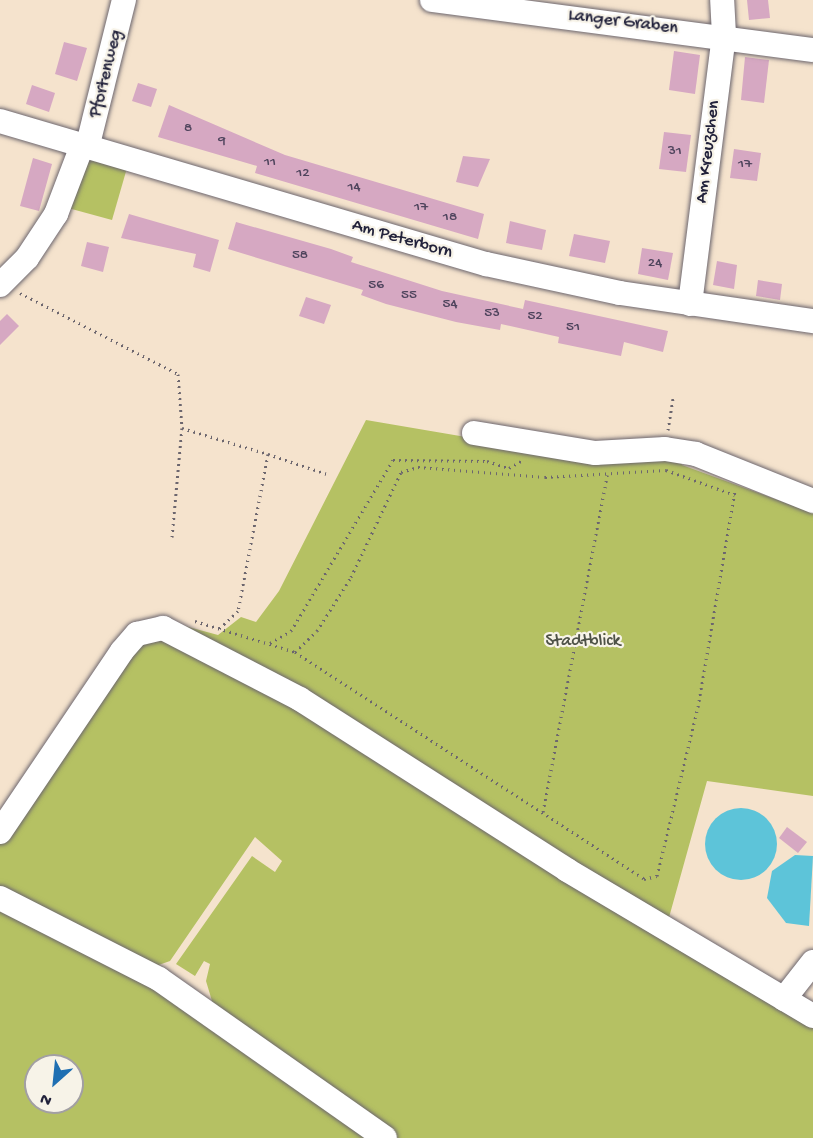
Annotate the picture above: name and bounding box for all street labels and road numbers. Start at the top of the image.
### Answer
street label: Langer Graben [567,6,679,40]
street label: Pfortenweg [86,28,128,120]
street label: Am Kreuzchen [692,99,726,205]
street label: Am Peterborn [349,215,455,265]

